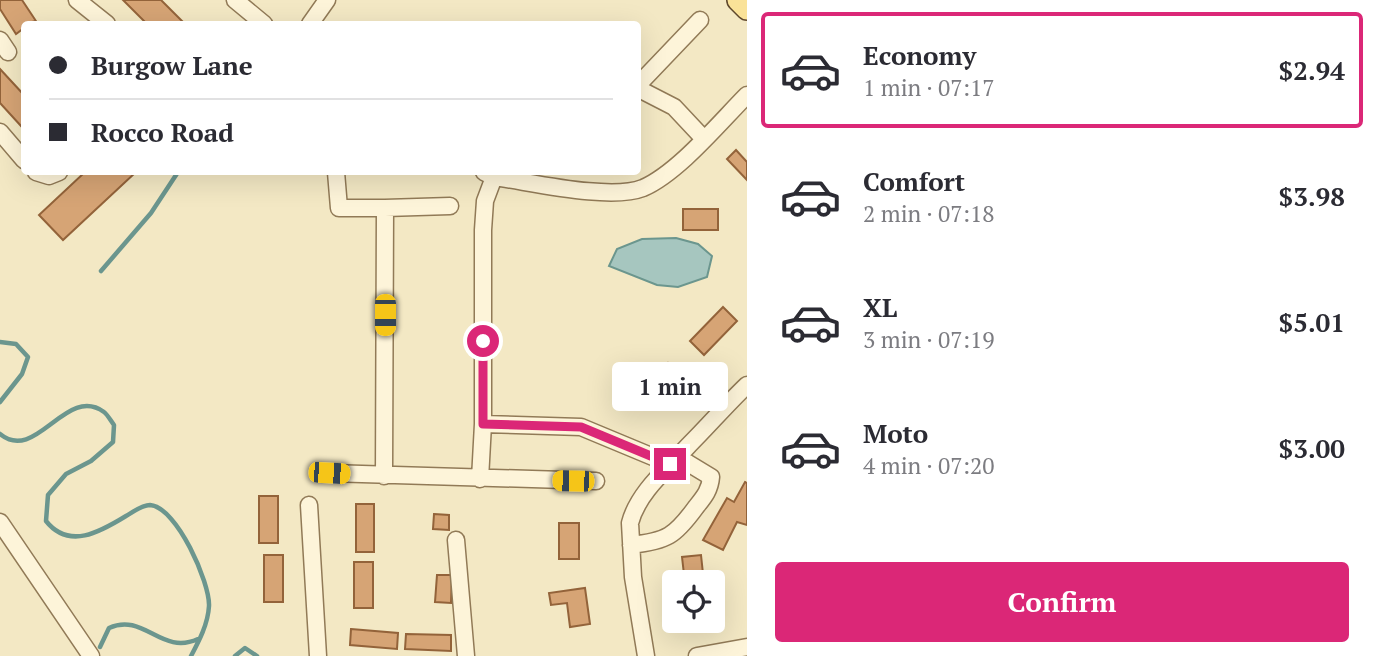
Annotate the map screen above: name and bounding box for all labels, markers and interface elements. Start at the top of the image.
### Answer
text: Economy [863,38,976,72]
icon: car [779,39,842,102]
text: Burgow Lane [91,48,253,82]
text: $2.94 [1279,53,1345,87]
text: 1 min · 07:17 [863,72,995,103]
text: Rocco Road [91,115,234,149]
text: Comfort [863,164,965,198]
icon: car [779,165,842,228]
text: $3.98 [1279,179,1345,213]
text: 2 min · 07:18 [863,198,995,229]
text: XL [863,290,897,324]
icon: car [779,291,842,354]
car [375,294,396,336]
text: $5.01 [1279,305,1345,339]
text: 3 min · 07:19 [863,324,995,355]
route start [467,325,499,357]
callout: 1 min [612,363,728,412]
text: 1 min [639,371,701,402]
text: Moto [863,416,928,450]
icon: car [779,417,842,480]
text: $3.00 [1279,431,1345,465]
route end [654,448,686,480]
text: 4 min · 07:20 [863,450,995,481]
car [308,461,351,485]
car [552,470,595,492]
button: Confirm [775,562,1349,642]
map controls [662,570,725,633]
button: locate [662,570,725,633]

